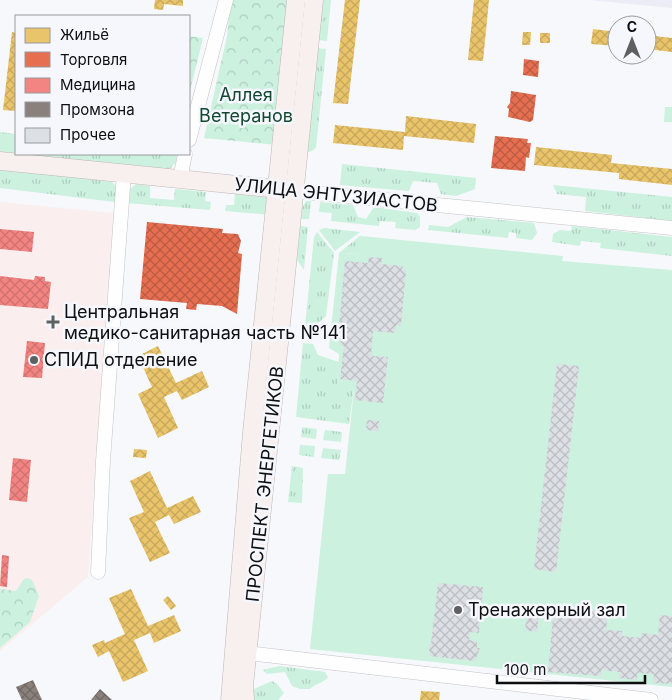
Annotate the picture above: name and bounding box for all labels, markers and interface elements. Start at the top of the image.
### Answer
legend [15,15,190,155]
north arrow [607,15,657,65]
text: С [627,18,637,35]
text: Жильё [60,25,109,44]
text: Торговля [60,50,127,69]
text: Медицина [60,75,136,94]
park label: Аллея Ветеранов [199,84,293,126]
text: Промзона [60,100,135,119]
text: Прочее [60,125,116,144]
street label: УЛИЦА ЭНТУЗИАСТОВ [233,173,439,216]
place label: Центральная медико-санитарная часть №141 [64,301,346,343]
marker: Центральная медико-санитарная часть №141 [46,315,60,329]
place label: СПИД отделение [44,349,198,370]
marker: СПИД отделение [28,354,40,366]
street label: ПРОСПЕКТ ЭНЕРГЕТИКОВ [242,365,287,603]
place label: Тренажерный зал [468,599,626,620]
marker: Тренажерный зал [452,604,464,616]
scale bar [497,652,644,684]
text: 100 m [504,660,546,679]

